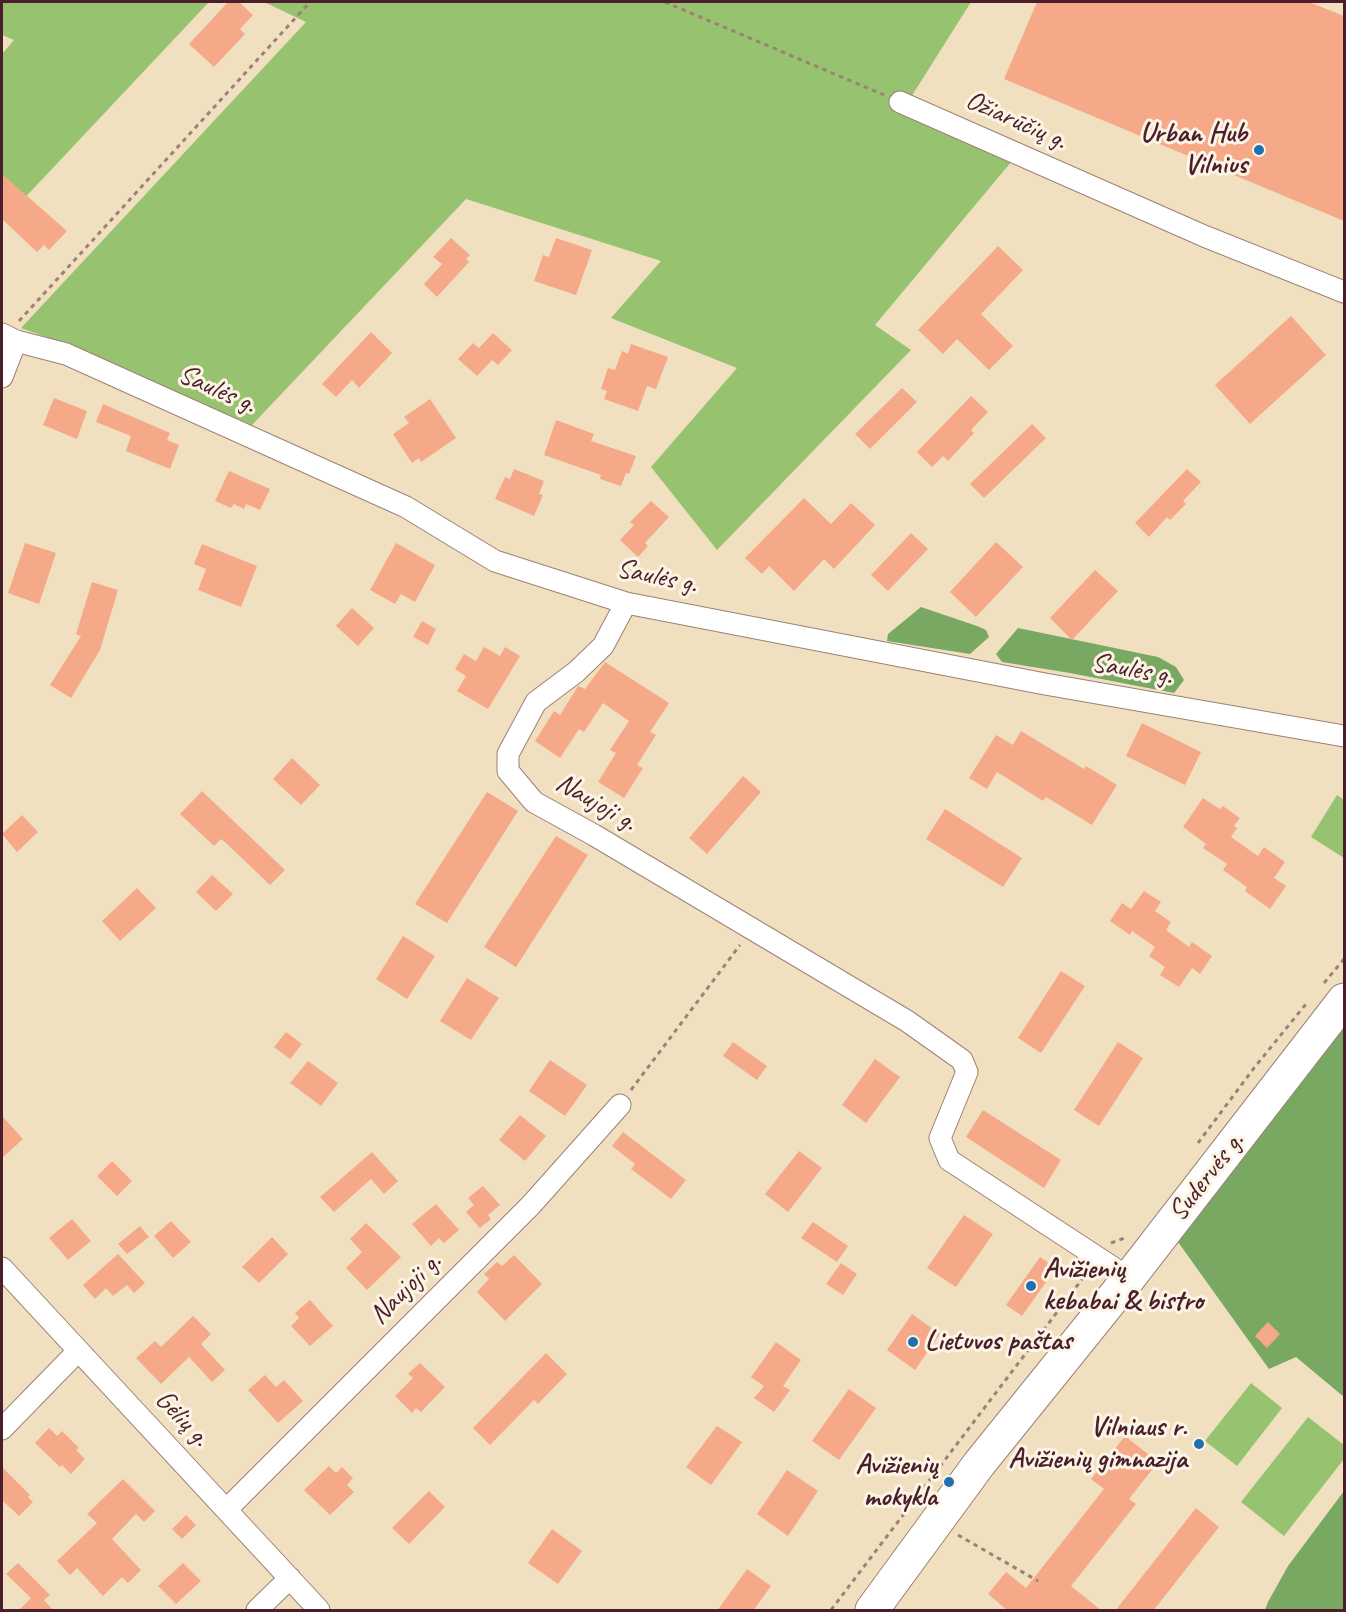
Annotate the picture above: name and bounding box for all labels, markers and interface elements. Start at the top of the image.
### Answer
street label: Ožiarūčių g. [960,84,1072,158]
place label: Urban Hub Vilnius [1140,117,1247,183]
marker: Urban Hub Vilnius [1252,143,1266,157]
street label: Saulės g. [173,358,261,422]
street label: Saulės g. [614,552,700,602]
street label: Saulės g. [1089,646,1175,694]
street label: Naujoji g. [549,766,643,840]
street label: Sudervės g. [1162,1126,1252,1228]
street label: Naujoji g. [363,1246,449,1332]
place label: Avižienių kebabai & bistro [1043,1253,1203,1319]
marker: Avižienių kebabai & bistro [1024,1279,1038,1293]
place label: Lietuvos paštas [925,1325,1072,1359]
marker: Lietuvos paštas [906,1335,920,1349]
street label: Gėlių g. [147,1384,217,1454]
place label: Vilniaus r. Avižienių gimnazija [1008,1411,1187,1477]
marker: Vilniaus r. Avižienių gimnazija [1192,1437,1206,1451]
place label: Avižienių mokykla [855,1449,937,1515]
marker: Avižienių mokykla [942,1475,956,1489]

